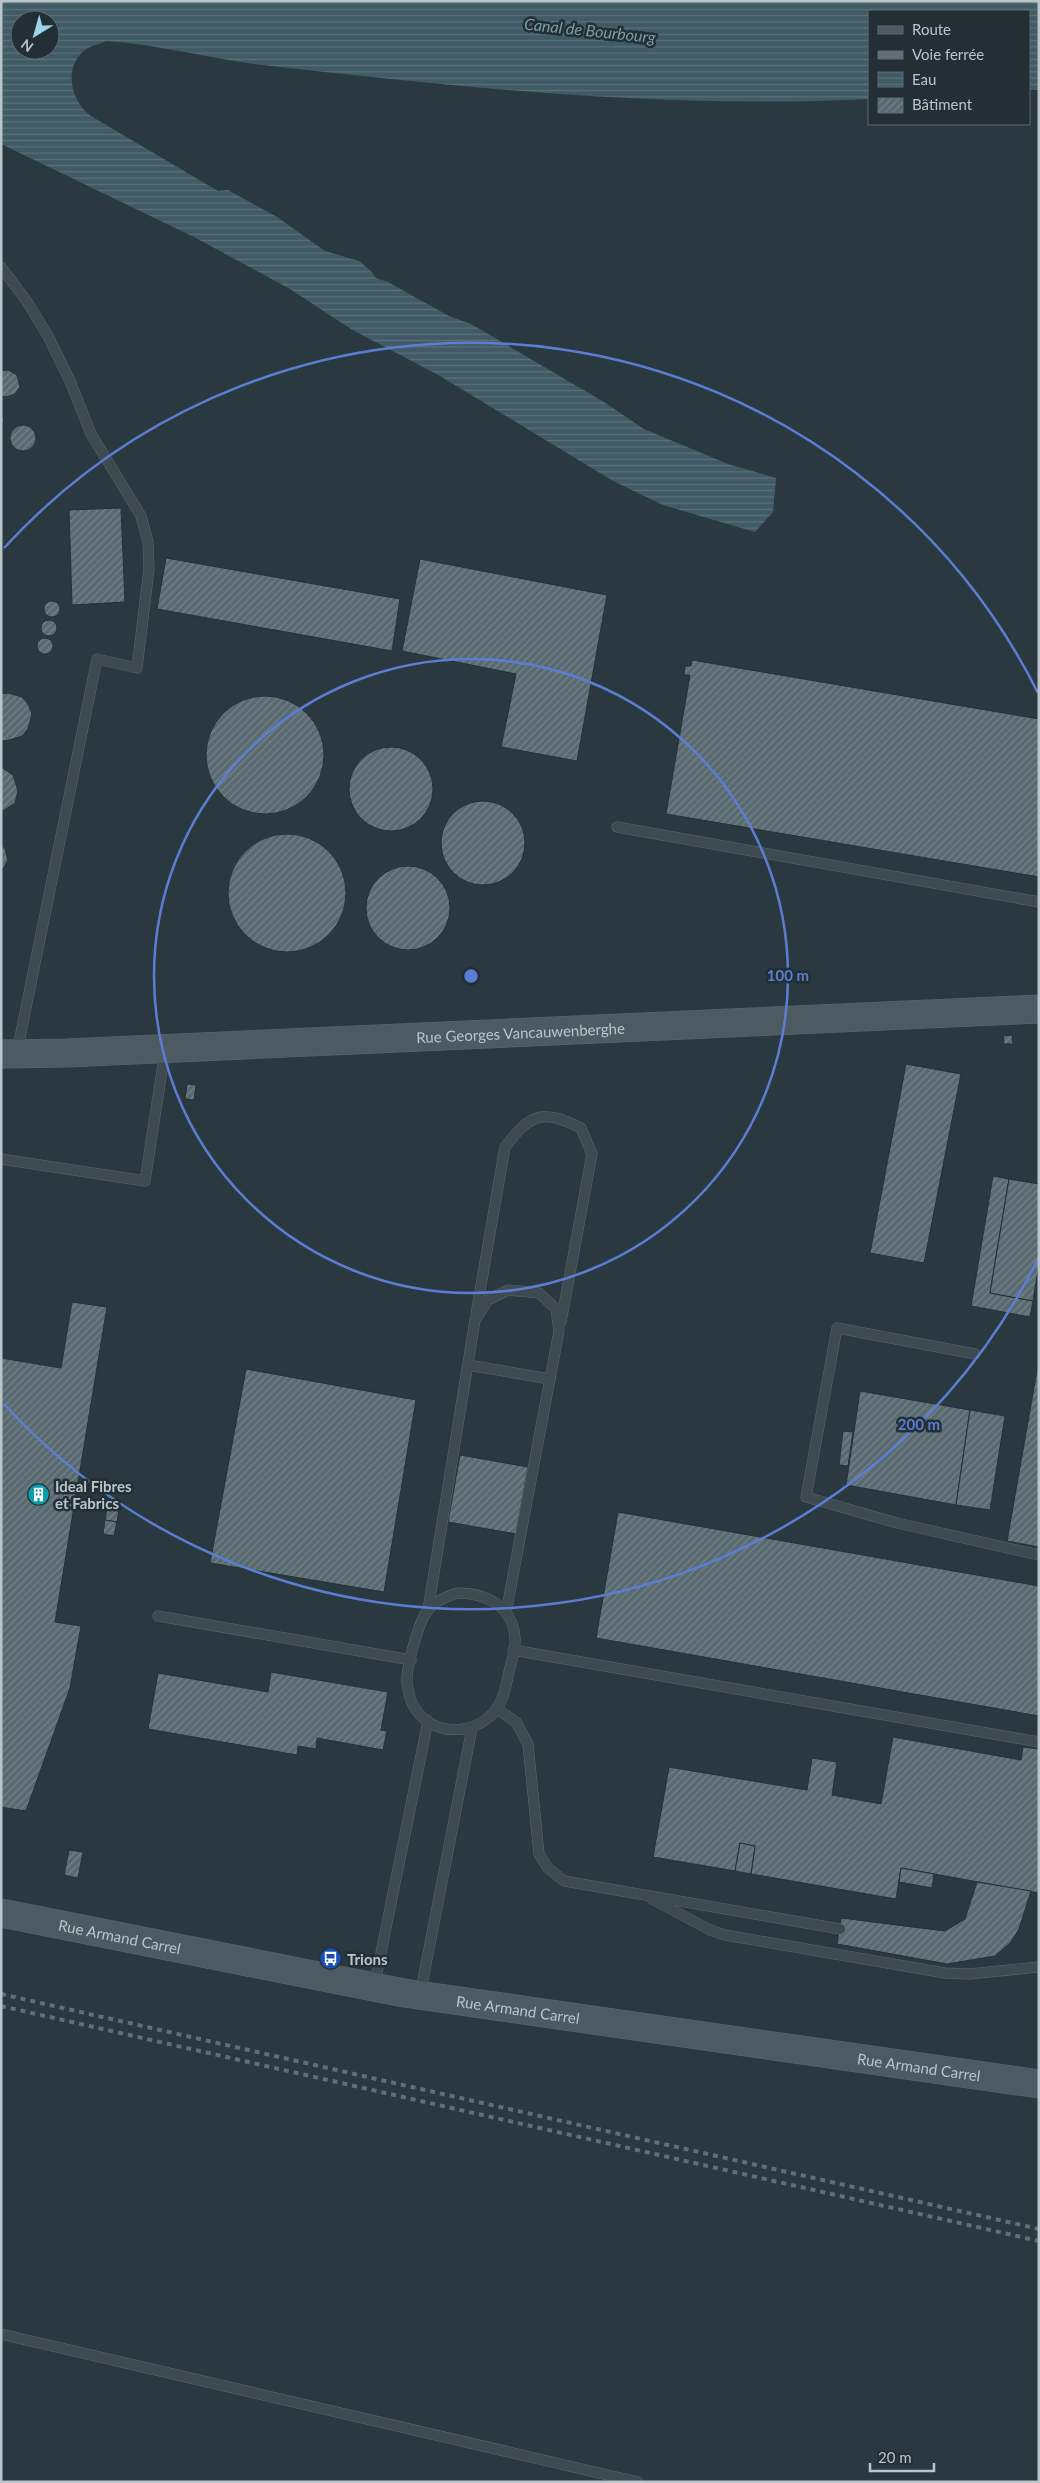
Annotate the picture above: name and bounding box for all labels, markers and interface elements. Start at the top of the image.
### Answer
north arrow [10,10,60,60]
legend [868,10,1030,125]
water label: Canal de Bourbourg [523,14,657,46]
text: Route [912,20,951,38]
text: N [17,36,36,56]
text: Voie ferrée [912,45,984,63]
text: Eau [912,70,936,88]
text: Bâtiment [912,95,973,113]
text: 100 m [767,966,809,984]
centre of rings [462,967,480,985]
street label: Rue Georges Vancauwenberghe [416,1019,625,1046]
text: 200 m [898,1415,940,1433]
place label: Ideal Fibres et Fabrics [55,1477,132,1512]
building icon: Ideal Fibres et Fabrics [27,1483,51,1507]
street label: Rue Armand Carrel [57,1916,182,1957]
bus stop icon: Trions [319,1947,343,1971]
place label: Trions [347,1950,388,1968]
street label: Rue Armand Carrel [455,1992,581,2027]
street label: Rue Armand Carrel [856,2049,982,2085]
scale bar [870,2440,934,2472]
text: 20 m [878,2448,912,2466]

